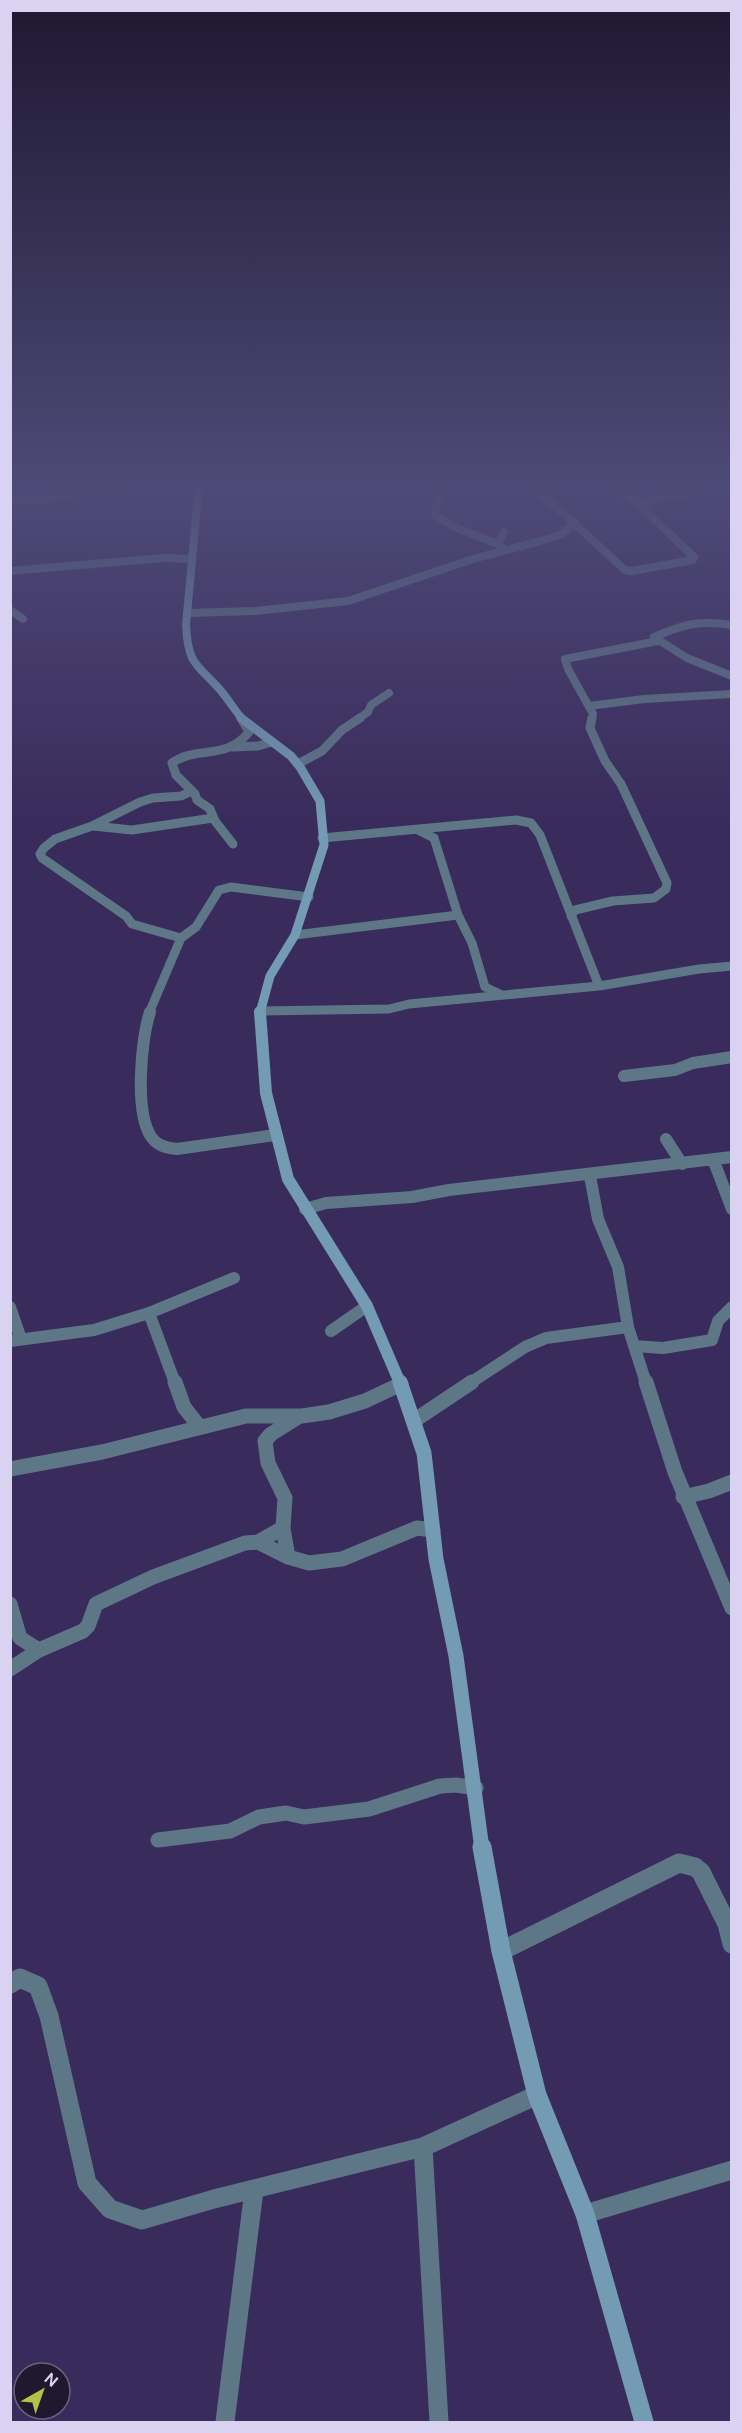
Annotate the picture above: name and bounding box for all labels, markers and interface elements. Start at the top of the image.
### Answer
north arrow [12,2361,72,2421]
text: N [40,2368,63,2392]

